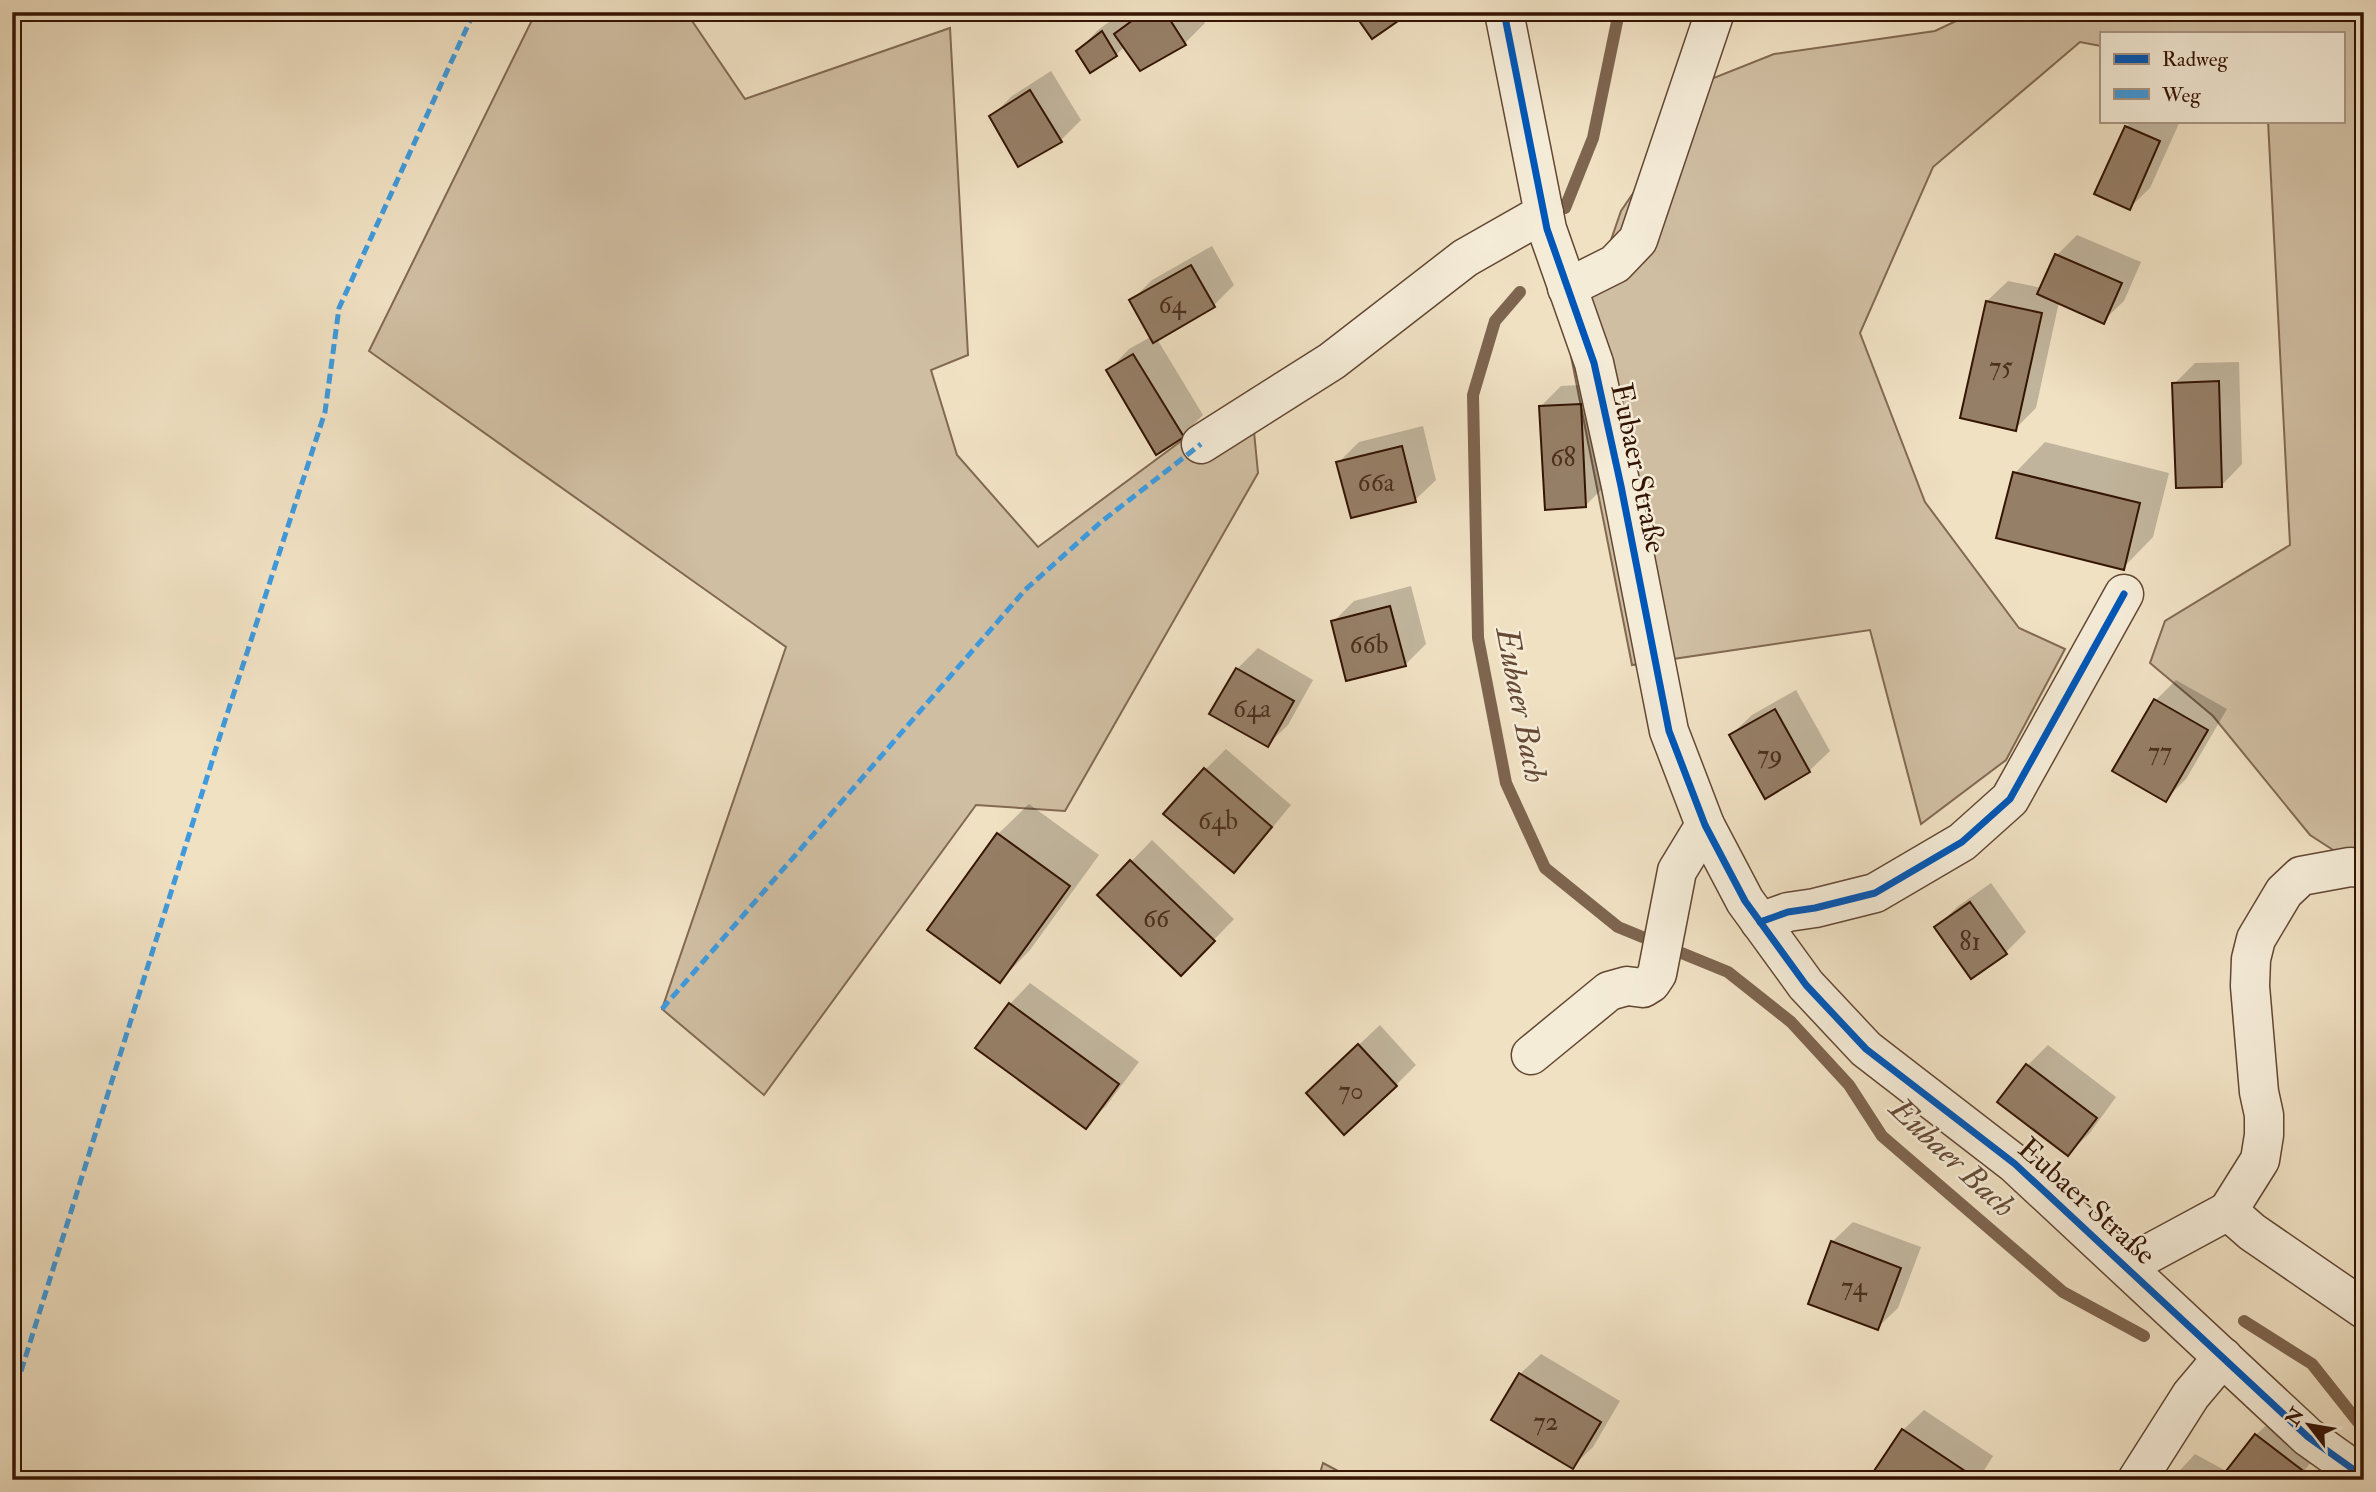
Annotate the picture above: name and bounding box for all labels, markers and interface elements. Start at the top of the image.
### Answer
legend [2100,32,2344,122]
text: Radweg [2162,46,2228,73]
text: Weg [2161,82,2201,109]
house number: 64 [1158,289,1187,321]
house number: 75 [1989,351,2013,383]
street label: Eubaer Straße [1602,380,1675,556]
house number: 68 [1550,442,1576,474]
house number: 66a [1358,467,1395,499]
water label: Eubaer Bach [1486,622,1556,786]
house number: 66b [1350,629,1388,661]
house number: 64a [1233,693,1271,725]
house number: 77 [2148,736,2172,768]
house number: 79 [1757,739,1783,771]
house number: 64b [1198,805,1238,837]
house number: 66 [1143,903,1171,935]
house number: 81 [1959,926,1981,958]
house number: 70 [1338,1075,1364,1107]
water label: Eubaer Bach [1880,1088,2024,1226]
street label: Eubaer Straße [2010,1130,2163,1273]
house number: 74 [1841,1271,1868,1303]
north arrow [2274,1390,2344,1460]
text: N [2280,1402,2310,1431]
house number: 72 [1533,1406,1559,1438]

